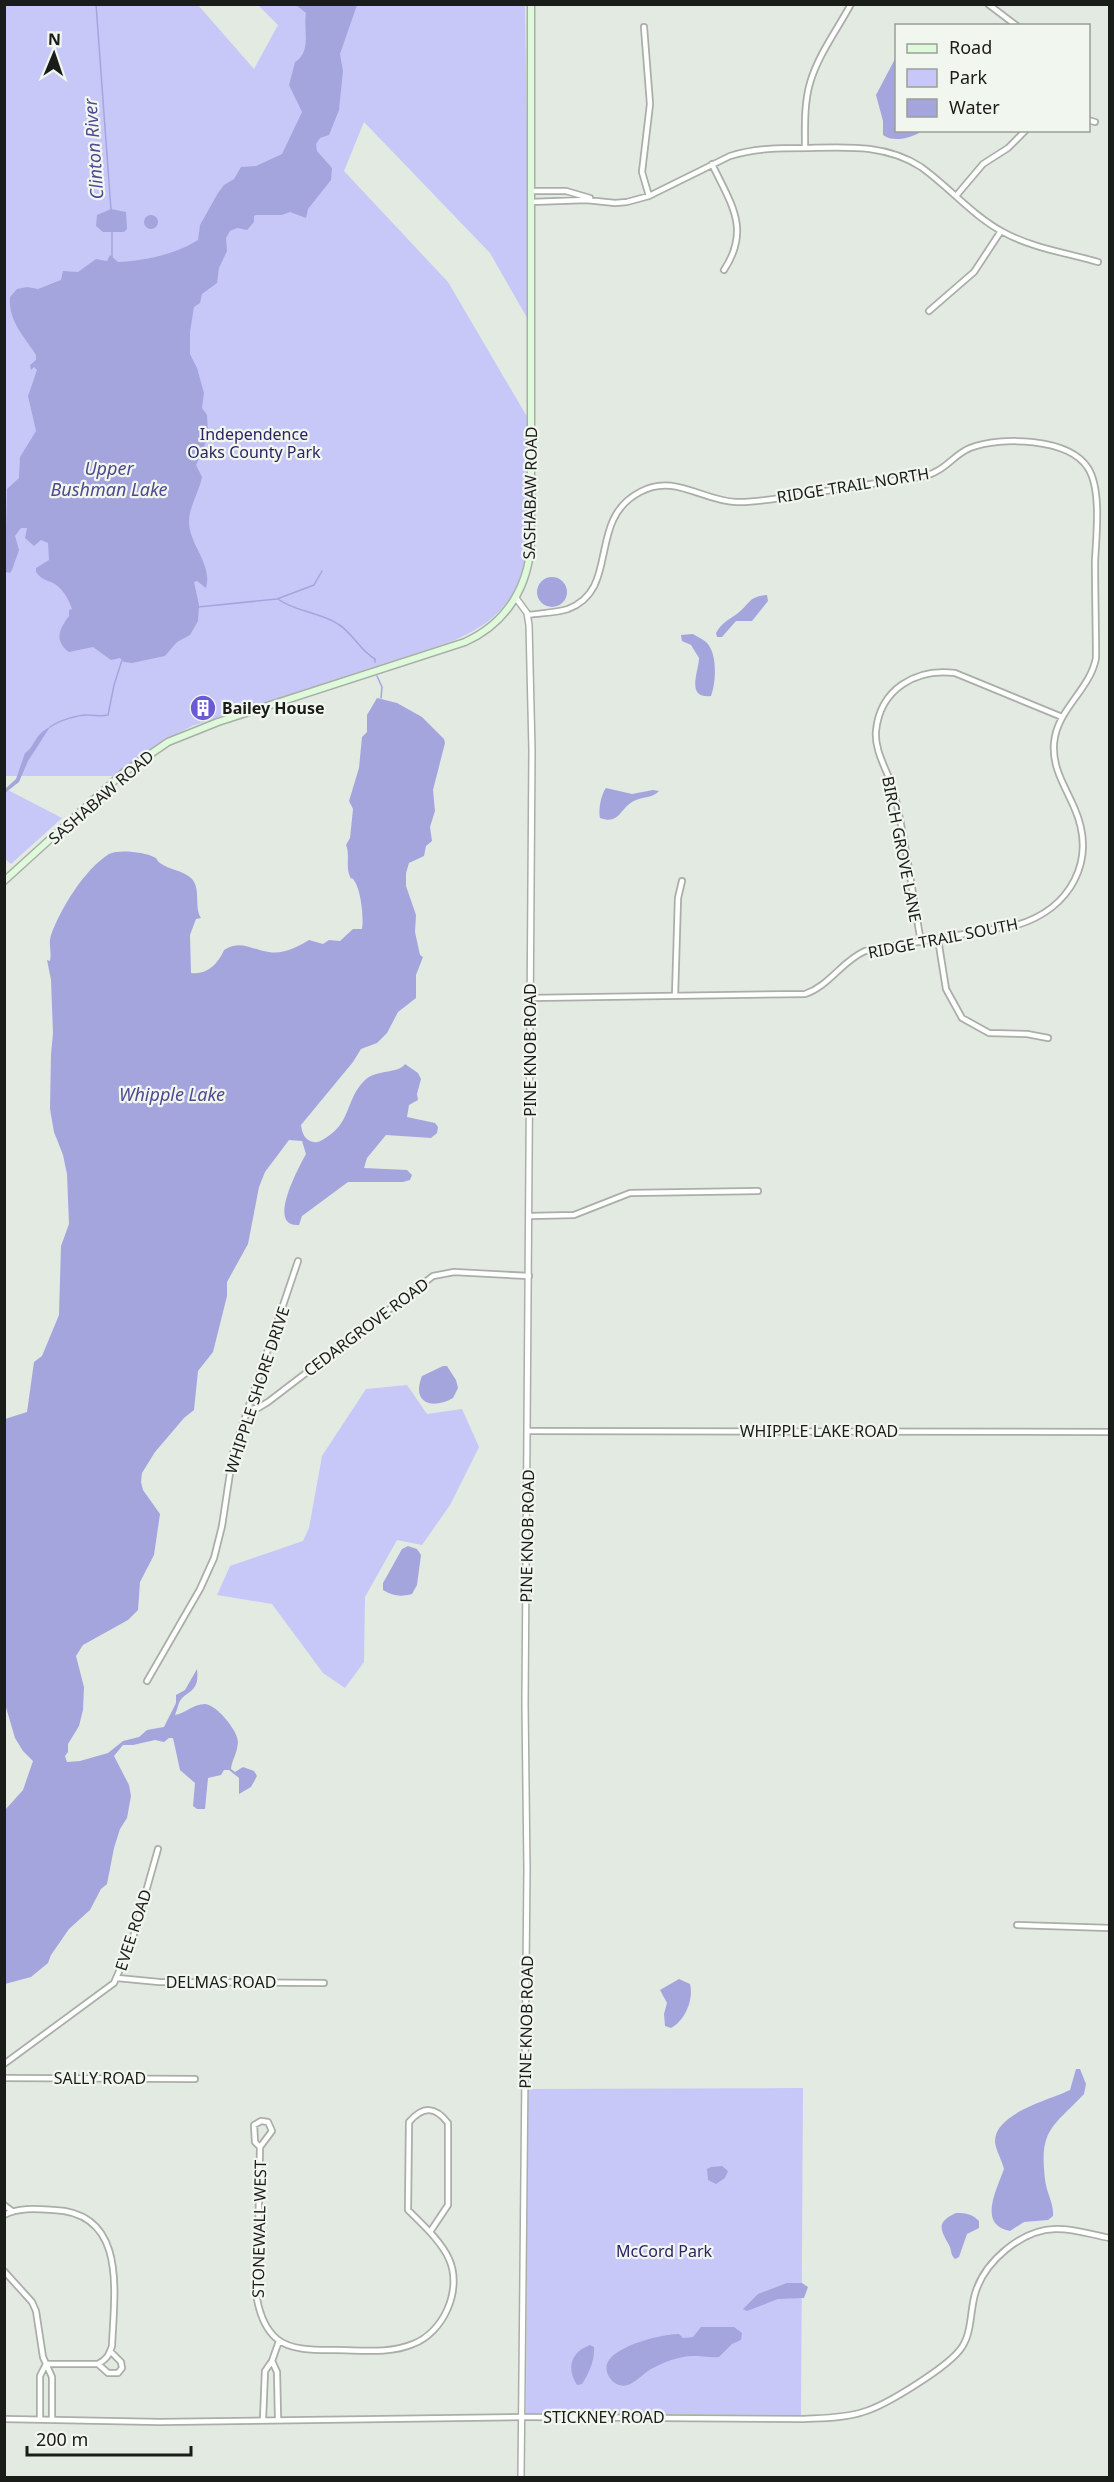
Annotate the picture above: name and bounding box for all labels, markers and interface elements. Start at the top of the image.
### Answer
north arrow [24,24,84,84]
legend [895,24,1090,132]
text: N [48,28,61,50]
text: Road [949,35,992,59]
text: Park [949,65,987,89]
text: Water [949,95,1000,119]
water label: Clinton River [77,97,108,200]
park label: Independence Oaks County Park [187,423,321,463]
street label: SASHABAW ROAD [518,426,542,560]
water label: Upper Bushman Lake [51,456,167,501]
street label: RIDGE TRAIL NORTH [775,462,931,508]
building icon: Bailey House [188,693,218,723]
place label: Bailey House [222,697,325,719]
street label: SASHABAW ROAD [44,745,158,849]
street label: BIRCH GROVE LANE [877,774,927,924]
street label: RIDGE TRAIL SOUTH [866,913,1020,963]
street label: PINE KNOB ROAD [519,983,541,1117]
water label: Whipple Lake [119,1082,225,1106]
street label: CEDARGROVE ROAD [299,1273,433,1381]
street label: WHIPPLE SHORE DRIVE [220,1304,294,1476]
street label: WHIPPLE LAKE ROAD [740,1420,898,1442]
street label: PINE KNOB ROAD [515,1469,539,1603]
street label: EVEE ROAD [109,1886,157,1974]
street label: PINE KNOB ROAD [514,1955,538,2089]
street label: DELMAS ROAD [166,1971,276,1993]
street label: SALLY ROAD [54,2067,146,2089]
street label: STONEWALL WEST [247,2160,271,2298]
park label: McCord Park [616,2240,712,2262]
street label: STICKNEY ROAD [543,2406,665,2428]
scale bar [27,2419,190,2457]
text: 200 m [36,2427,88,2451]

